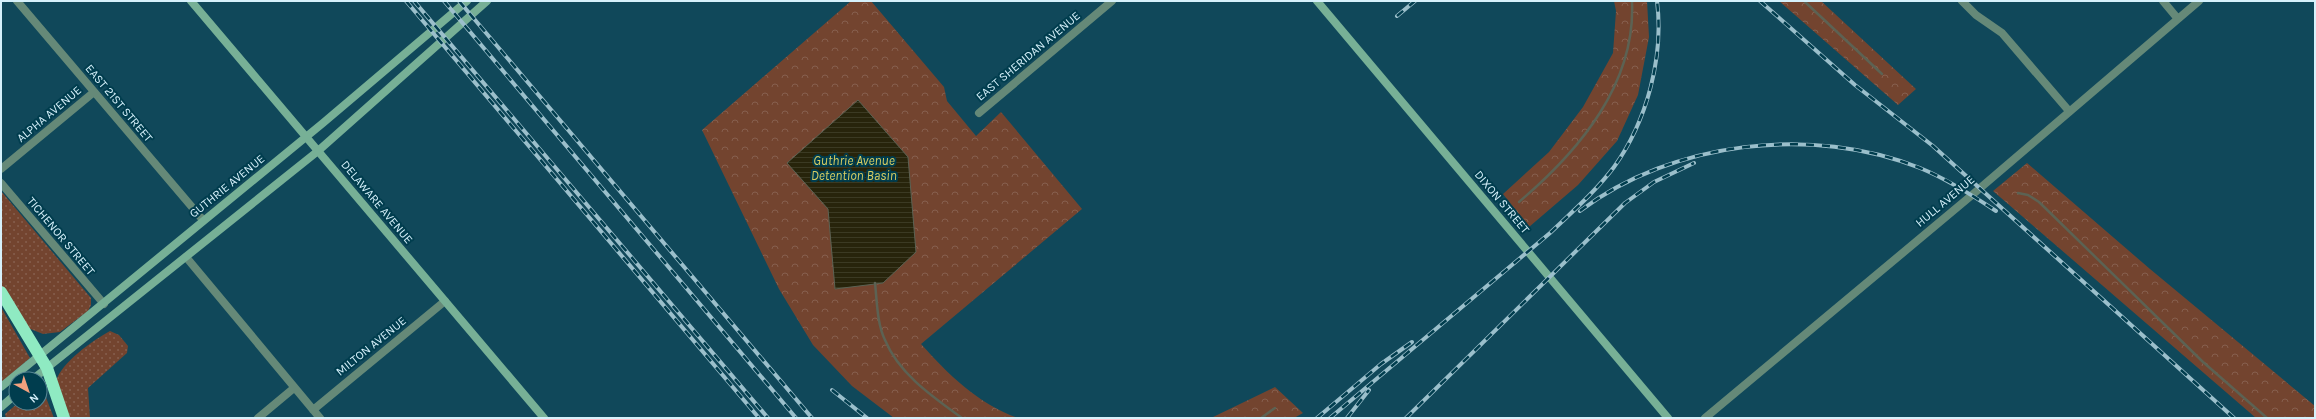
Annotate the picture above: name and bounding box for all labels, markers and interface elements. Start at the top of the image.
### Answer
street label: EAST SHERIDAN AVENUE [973,8,1083,104]
street label: EAST 21ST STREET [82,61,156,145]
street label: ALPHA AVENUE [14,83,84,145]
street label: GUTHRIE AVENUE [187,151,267,221]
water label: Guthrie Avenue Detention Basin [811,153,897,183]
street label: DELAWARE AVENUE [338,158,416,246]
street label: DIXON STREET [1472,168,1532,236]
street label: HULL AVENUE [1913,172,1977,230]
street label: TICHENOR STREET [24,194,98,278]
street label: MILTON AVENUE [333,313,409,379]
north arrow [8,371,48,411]
text: N [27,391,41,406]

